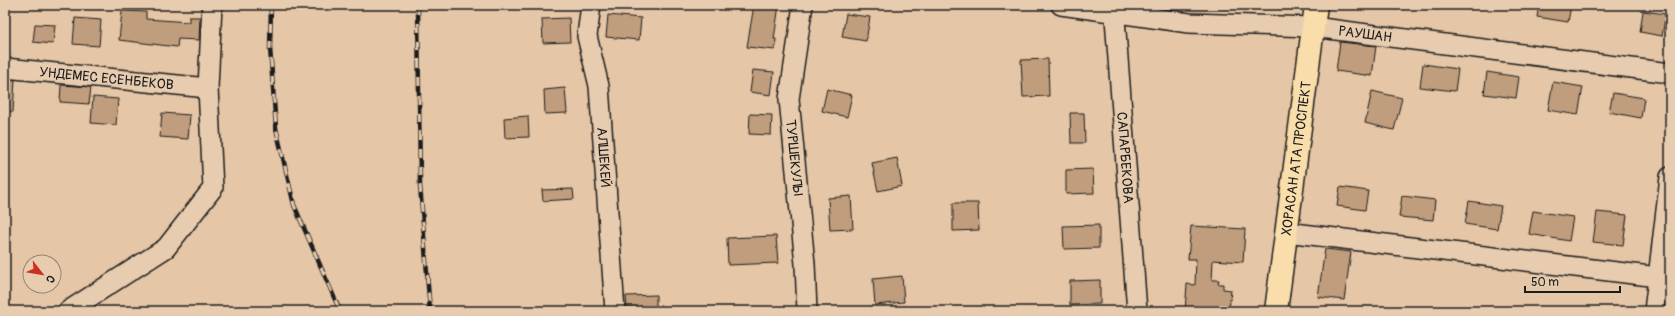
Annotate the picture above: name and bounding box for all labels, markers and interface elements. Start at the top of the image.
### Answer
street label: РАУШАН [1337,22,1393,46]
street label: УНДЕМЕС ЕСЕНБЕКОВ [39,63,174,93]
street label: ХОРАСАН АТА ПРОСПЕКТ [1277,80,1315,237]
street label: САПАРБЕКОВА [1114,111,1137,204]
street label: ТУРШЕКУЛЫ [783,119,807,197]
street label: АЛШЕКЕЙ [593,127,615,188]
north arrow [22,254,62,294]
scale bar [1525,268,1620,294]
text: С [43,273,57,285]
text: 50 m [1531,275,1559,290]

